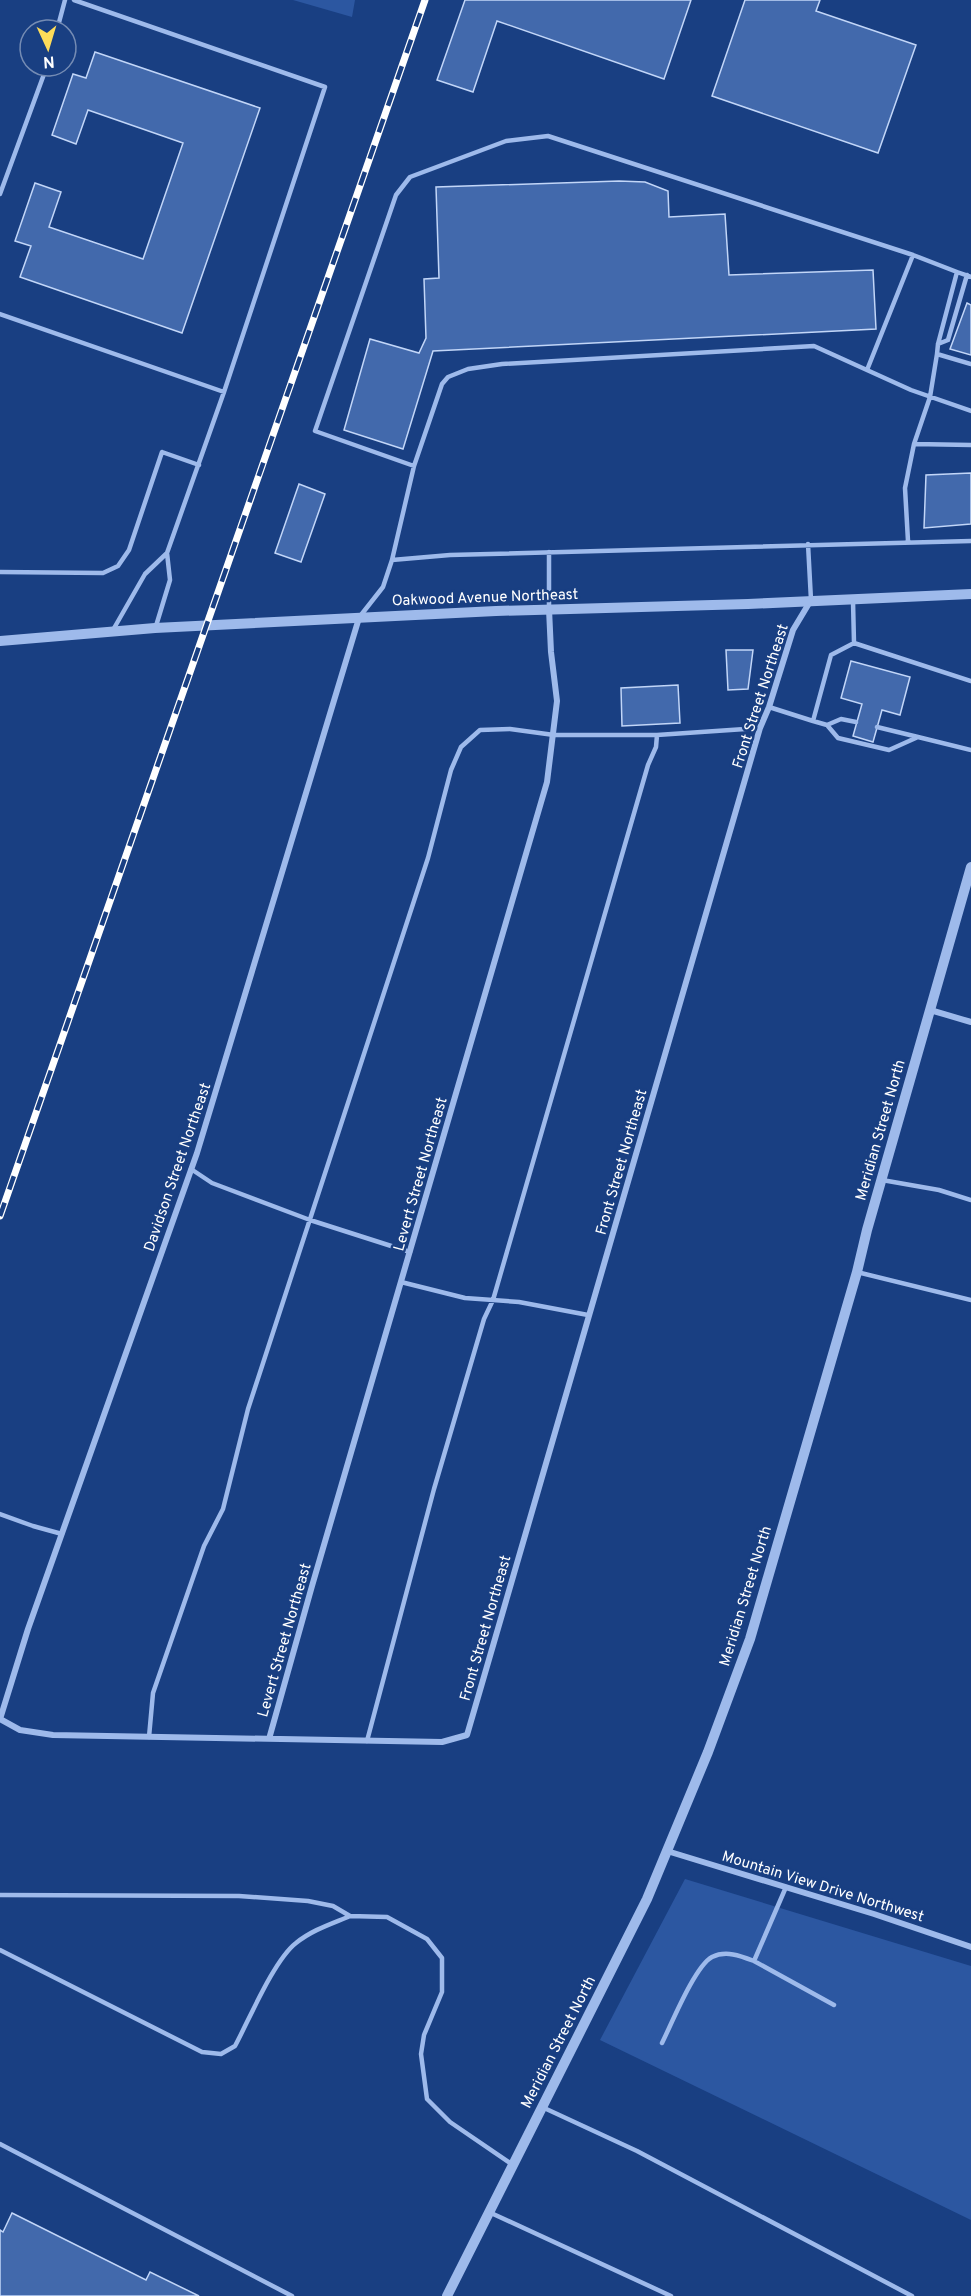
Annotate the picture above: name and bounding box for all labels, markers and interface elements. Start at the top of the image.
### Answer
north arrow [18,18,78,78]
text: N [42,51,55,71]
street label: Oakwood Avenue Northeast [391,586,579,611]
street label: Front Street Northeast [729,622,794,771]
street label: Meridian Street North [852,1058,911,1203]
street label: Davidson Street Northeast [141,1081,216,1254]
street label: Front Street Northeast [593,1087,652,1238]
street label: Levert Street Northeast [390,1095,453,1254]
street label: Meridian Street North [716,1524,777,1669]
street label: Front Street Northeast [457,1553,516,1704]
street label: Levert Street Northeast [254,1561,317,1720]
street label: Mountain View Drive Northwest [719,1848,926,1927]
street label: Meridian Street North [518,1973,601,2112]

